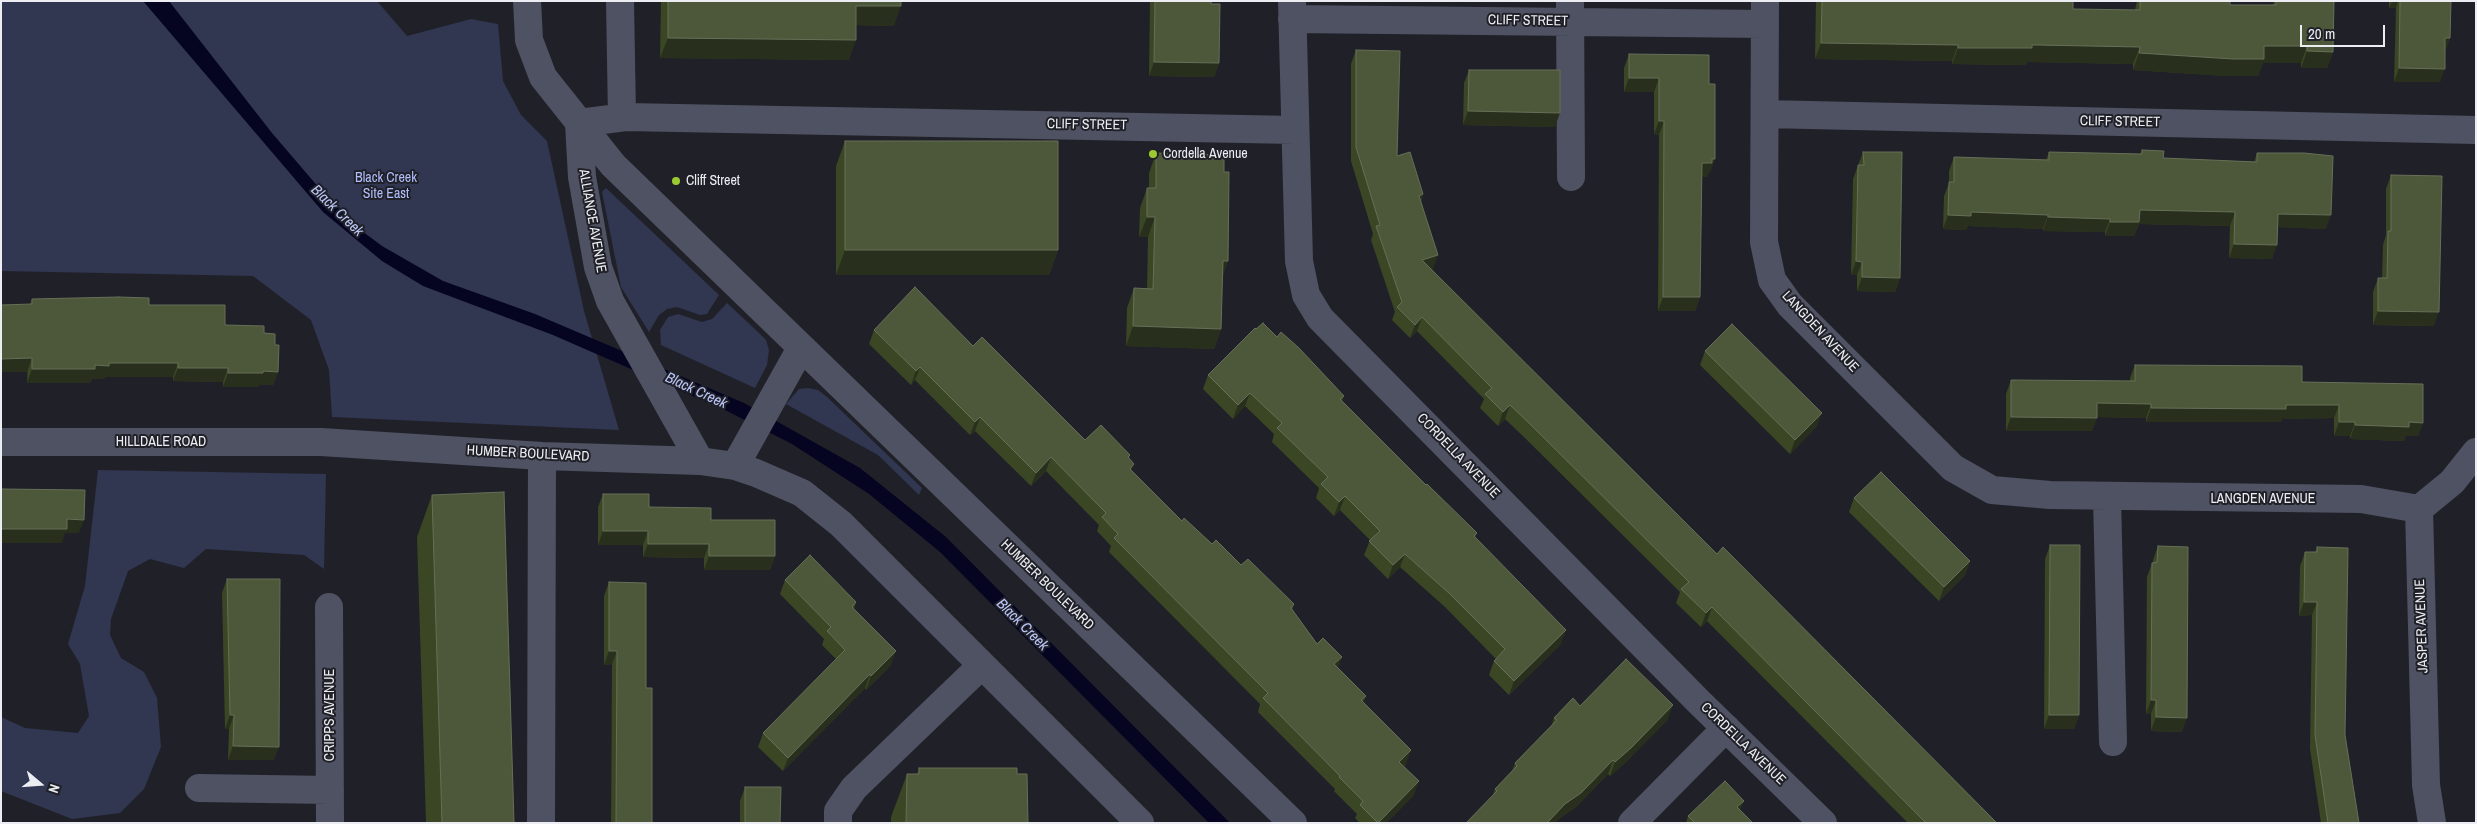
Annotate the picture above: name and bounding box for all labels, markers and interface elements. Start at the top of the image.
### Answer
street label: CLIFF STREET [1488,12,1568,30]
scale bar [2302,15,2387,47]
text: 20 m [2308,23,2335,44]
street label: CLIFF STREET [2080,113,2160,131]
street label: CLIFF STREET [1047,116,1127,134]
place label: Cordella Avenue [1163,146,1248,162]
marker: Cordella Avenue [1147,148,1159,160]
street label: ALLIANCE AVENUE [575,168,609,274]
park label: Black Creek Site East [355,170,417,202]
place label: Cliff Street [686,173,740,189]
marker: Cliff Street [670,175,682,187]
water label: Black Creek [307,181,367,241]
street label: LANGDEN AVENUE [1778,288,1862,376]
water label: Black Creek [662,369,730,413]
street label: CORDELLA AVENUE [1413,410,1503,502]
street label: HILLDALE ROAD [116,434,206,450]
street label: HUMBER BOULEVARD [466,442,590,466]
street label: LANGDEN AVENUE [2210,491,2316,507]
street label: HUMBER BOULEVARD [997,536,1097,634]
street label: JASPER AVENUE [2412,579,2432,673]
water label: Black Creek [992,595,1052,655]
street label: CRIPPS AVENUE [322,669,338,761]
street label: CORDELLA AVENUE [1697,699,1789,789]
north arrow [15,759,65,809]
text: N [44,782,64,795]

